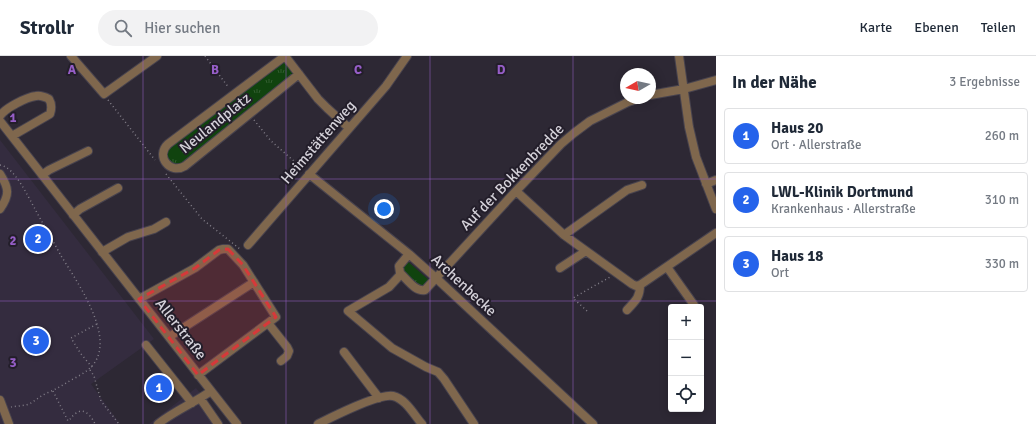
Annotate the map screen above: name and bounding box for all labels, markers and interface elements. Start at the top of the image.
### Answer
search box [98,10,378,46]
text: Strollr [20,16,74,40]
icon: search [112,17,134,39]
text: Hier suchen [144,19,220,37]
text: Karte [860,19,892,36]
text: Ebenen [914,19,959,36]
text: Teilen [981,19,1016,36]
text: A [68,62,77,78]
text: B [211,62,219,78]
text: C [354,62,362,78]
text: D [497,62,506,78]
north arrow [620,68,656,104]
text: In der Nähe [732,72,817,93]
text: 3 Ergebnisse [949,74,1020,90]
street label: Neulandplatz [176,89,254,157]
street label: Heimstättenweg [277,96,359,187]
text: 1 [9,110,17,126]
text: Haus 20 [771,119,823,137]
street label: Auf der Bokkenbredde [456,120,568,234]
text: 1 [742,128,750,144]
text: 260 m [985,128,1019,144]
text: Ort · Allerstraße [771,137,861,153]
text: LWL-Klinik Dortmund [771,183,913,201]
text: 2 [742,192,750,208]
text: 310 m [985,192,1019,208]
your location [374,199,394,219]
text: Krankenhaus · Allerstraße [771,201,916,217]
pin: 2 [25,224,51,254]
text: 2 [9,233,17,249]
text: Haus 18 [771,247,823,265]
street label: Archenbecke [428,250,500,320]
text: 3 [742,256,750,272]
text: 330 m [985,256,1019,272]
text: Ort [771,265,789,281]
street label: Allerstraße [152,295,210,363]
map controls [668,304,704,412]
button: + [668,304,704,340]
pin: 3 [23,326,49,356]
button: − [668,340,704,376]
text: 3 [9,355,17,371]
pin: 1 [146,373,172,403]
button: locate [668,376,704,412]

